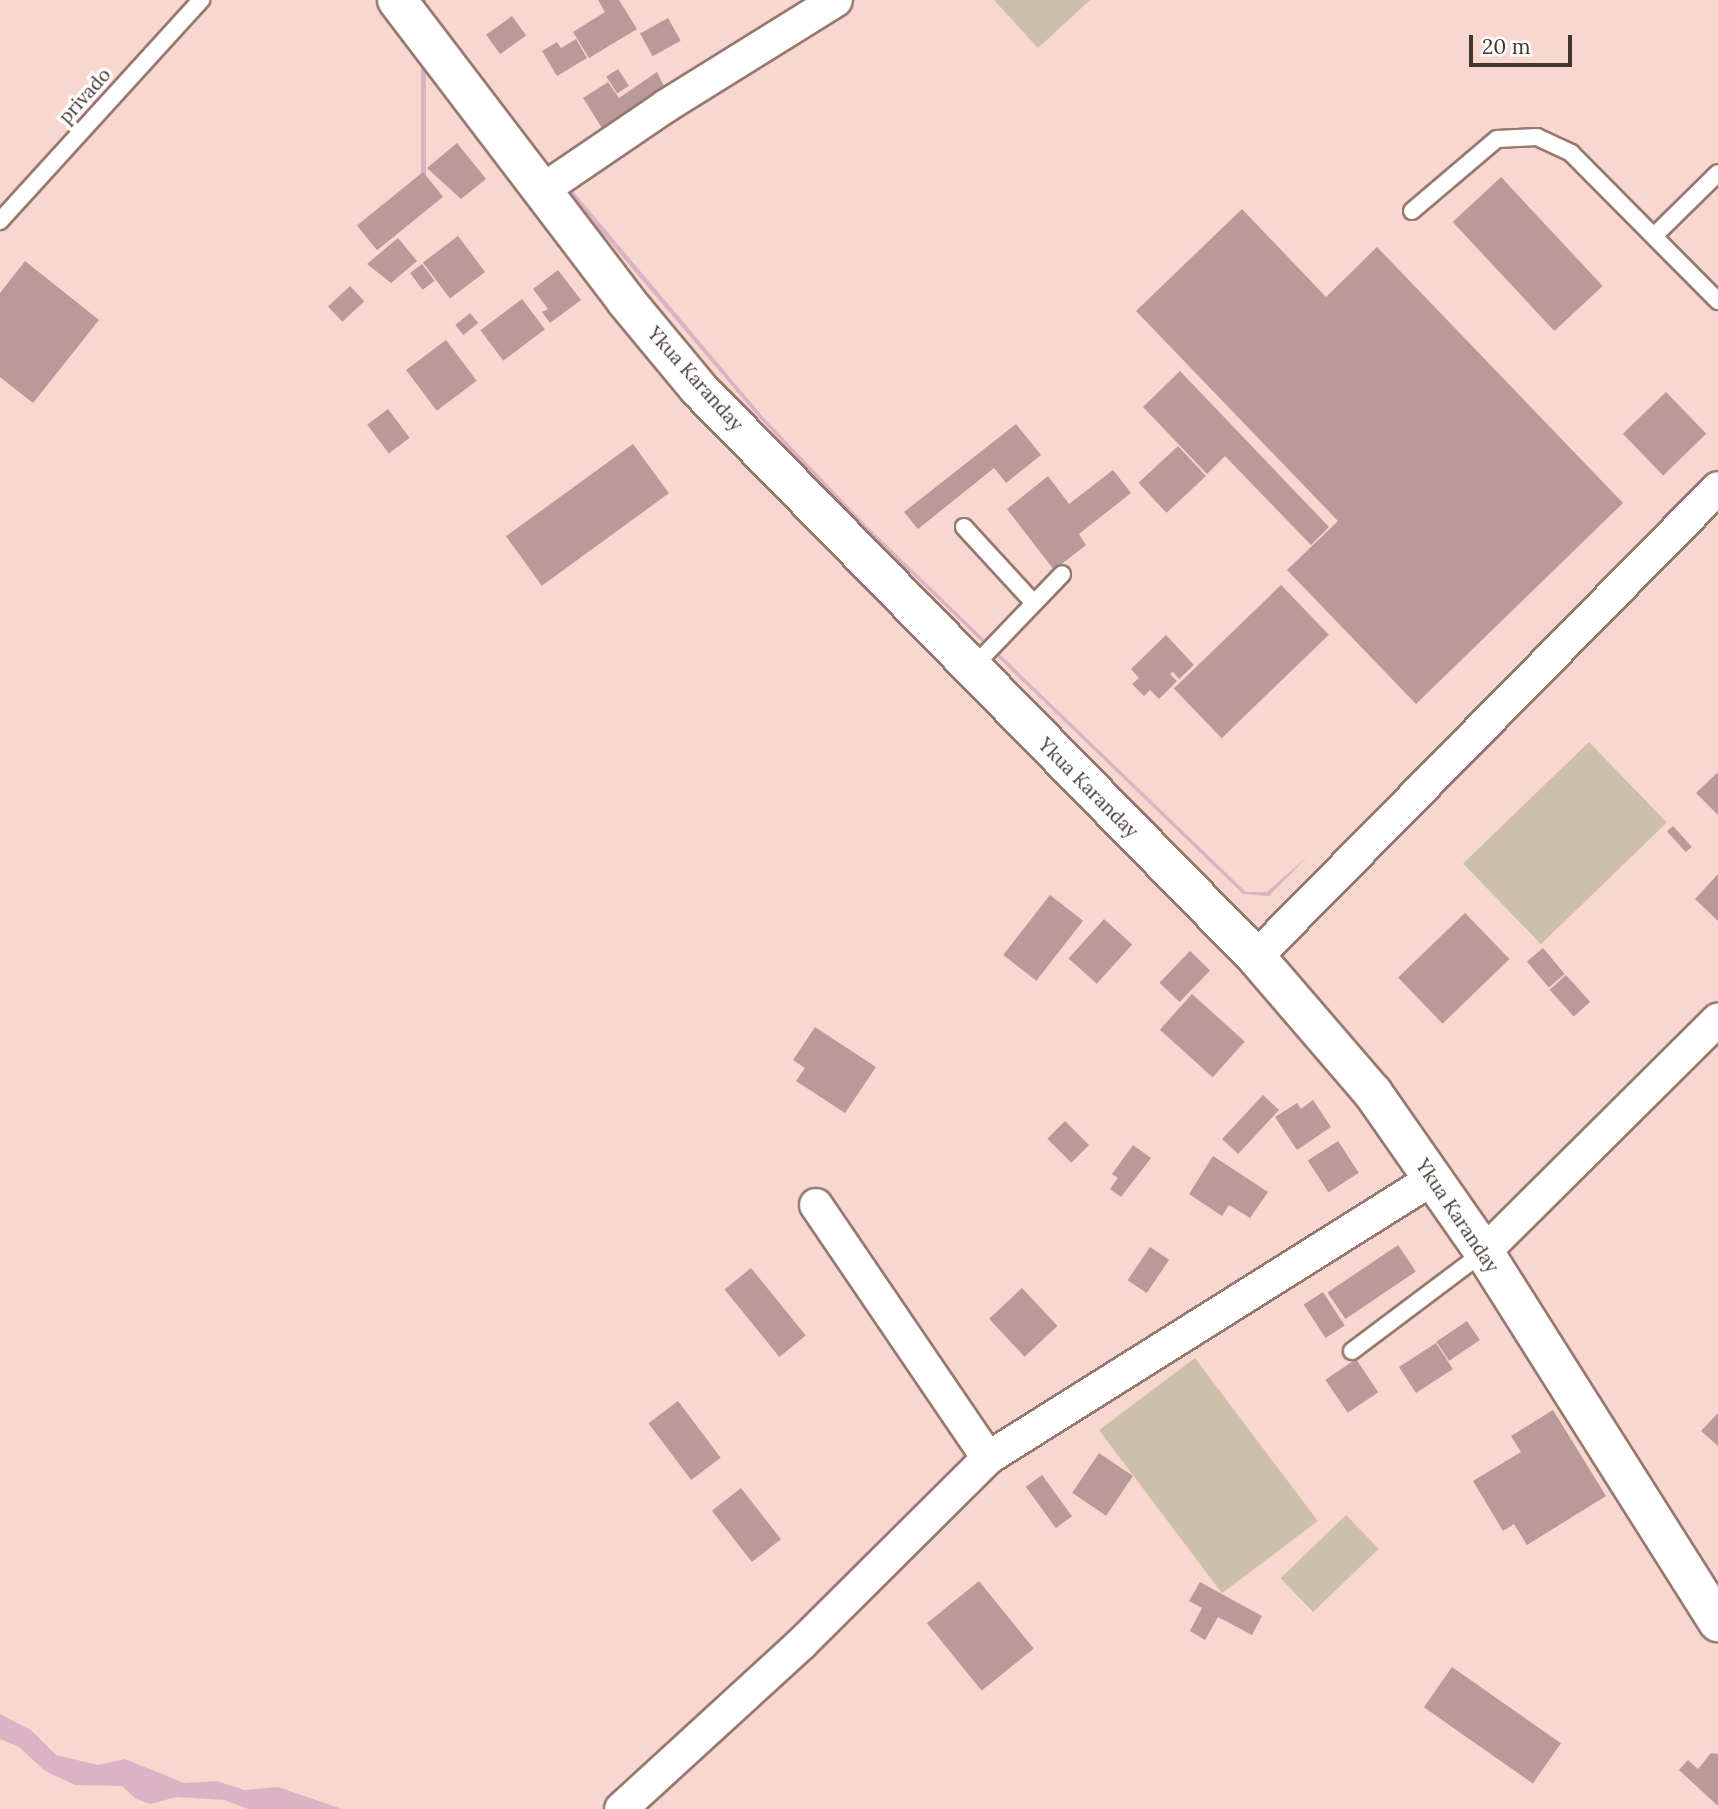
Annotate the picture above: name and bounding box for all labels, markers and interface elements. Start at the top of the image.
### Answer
scale bar [1473,21,1576,65]
text: 20 m [1482,33,1531,60]
street label: privado [54,64,116,128]
street label: Ykua Karanday [642,322,748,436]
street label: Ykua Karanday [1033,733,1143,843]
street label: Ykua Karanday [1411,1155,1503,1277]

